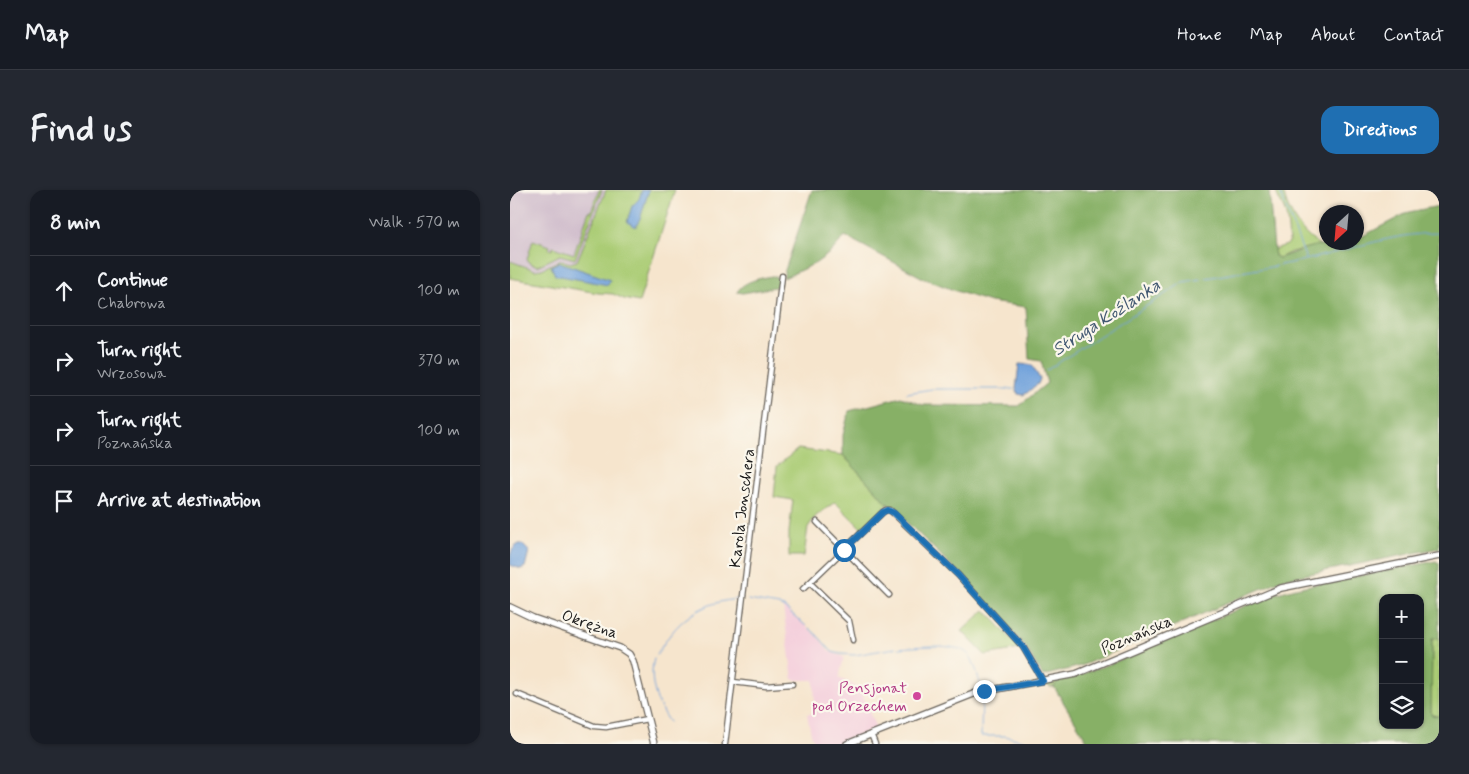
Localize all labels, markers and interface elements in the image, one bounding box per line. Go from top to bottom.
text: Map [25,19,69,50]
text: Home [1177,23,1222,47]
text: Map [1250,23,1283,47]
text: About [1311,23,1355,47]
text: Contact [1383,23,1444,47]
button: Directions [1321,106,1439,154]
text: Find us [30,107,132,153]
north arrow [1319,205,1364,250]
text: 8 min [50,209,101,237]
text: Walk · 570 m [369,212,460,233]
text: Continue [97,268,168,293]
water label: Struga Koźlanka [1048,274,1165,362]
icon: ahead [50,277,78,305]
text: 100 m [417,280,460,301]
text: Chabrowa [97,293,166,314]
text: Turn right [97,338,181,363]
icon: right [50,347,78,375]
text: 370 m [418,350,460,371]
text: Wrzosowa [97,363,166,384]
text: Turn right [97,408,181,433]
icon: right [50,417,78,445]
text: 100 m [417,420,460,441]
text: Poznańska [97,433,172,454]
street label: Karola Jonschera [725,447,760,569]
icon: arrive [50,487,78,515]
text: Arrive at destination [97,488,261,513]
route start [833,539,856,562]
map controls [1379,594,1424,729]
button: + [1379,594,1424,639]
street label: Okrężna [559,605,620,644]
street label: Poznańska [1098,611,1175,660]
button: − [1379,639,1424,684]
place label: Pensjonat pod Orzechem [812,678,907,717]
route end [973,680,996,703]
button: layers [1379,684,1424,729]
marker: Pensjonat pod Orzechem [911,690,923,702]

